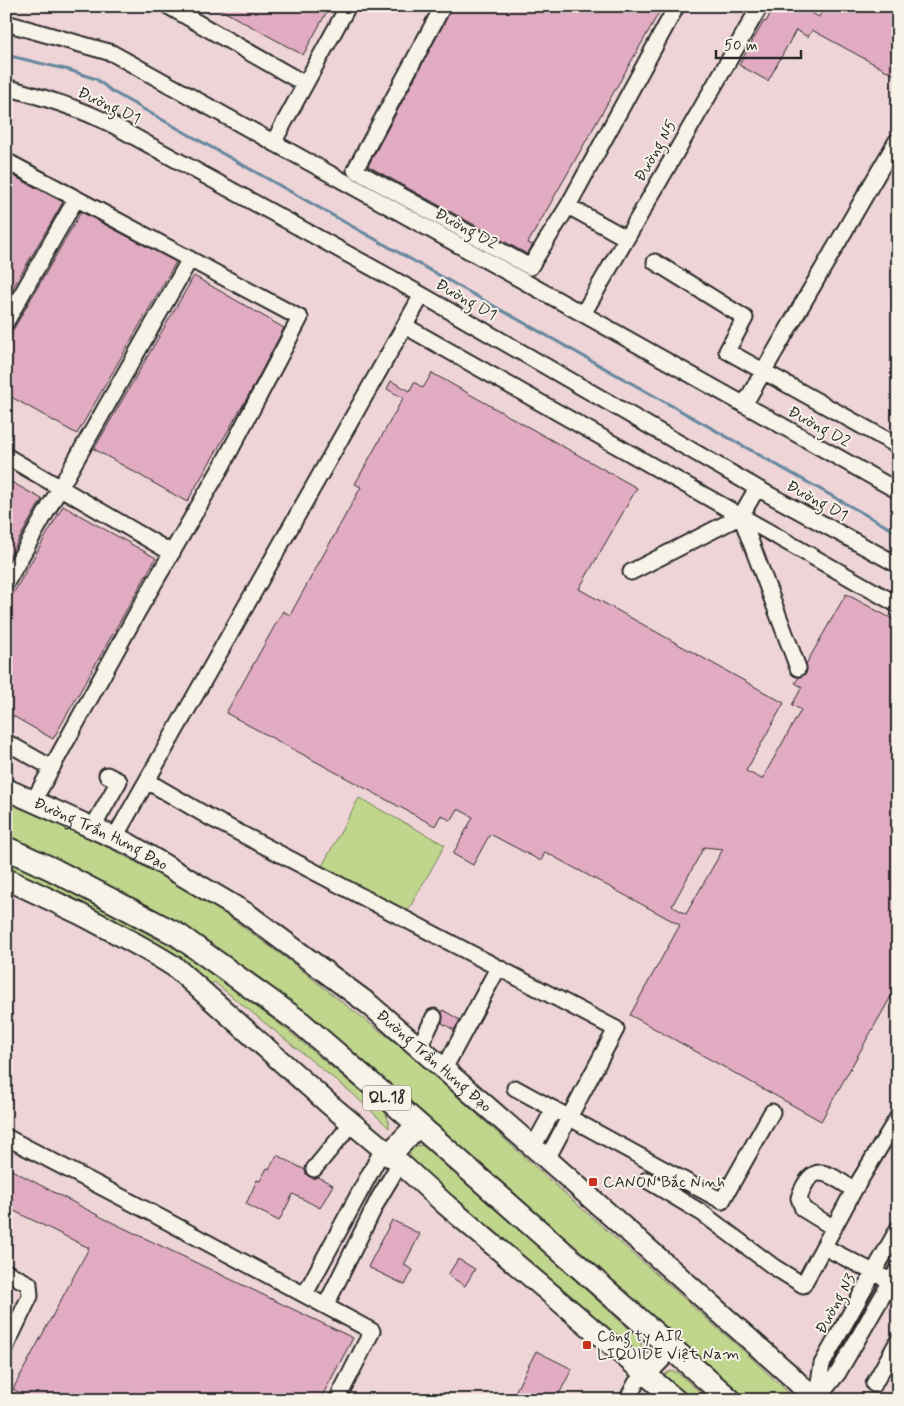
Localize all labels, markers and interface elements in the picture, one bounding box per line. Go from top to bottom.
scale bar [716,28,802,60]
text: 50 m [724,36,758,56]
street label: Đường D1 [74,82,144,131]
street label: Đường N5 [630,116,683,186]
street label: Đường D2 [431,203,501,256]
street label: Đường D1 [431,274,500,327]
street label: Đường D2 [784,401,854,454]
street label: Đường D1 [782,476,851,527]
street label: Đường Trần Hưng Đạo [31,792,172,875]
street label: Đường Trần Hưng Đạo [372,1005,497,1117]
road number: QL.18 [363,1086,411,1110]
place label: CANON Bắc Ninh [603,1172,725,1193]
marker: CANON Bắc Ninh [587,1176,599,1188]
street label: Đường N3 [811,1270,862,1338]
place label: Công ty AIR LIQUIDE Việt Nam [597,1326,739,1365]
marker: Công ty AIR LIQUIDE Việt Nam [581,1339,593,1351]

